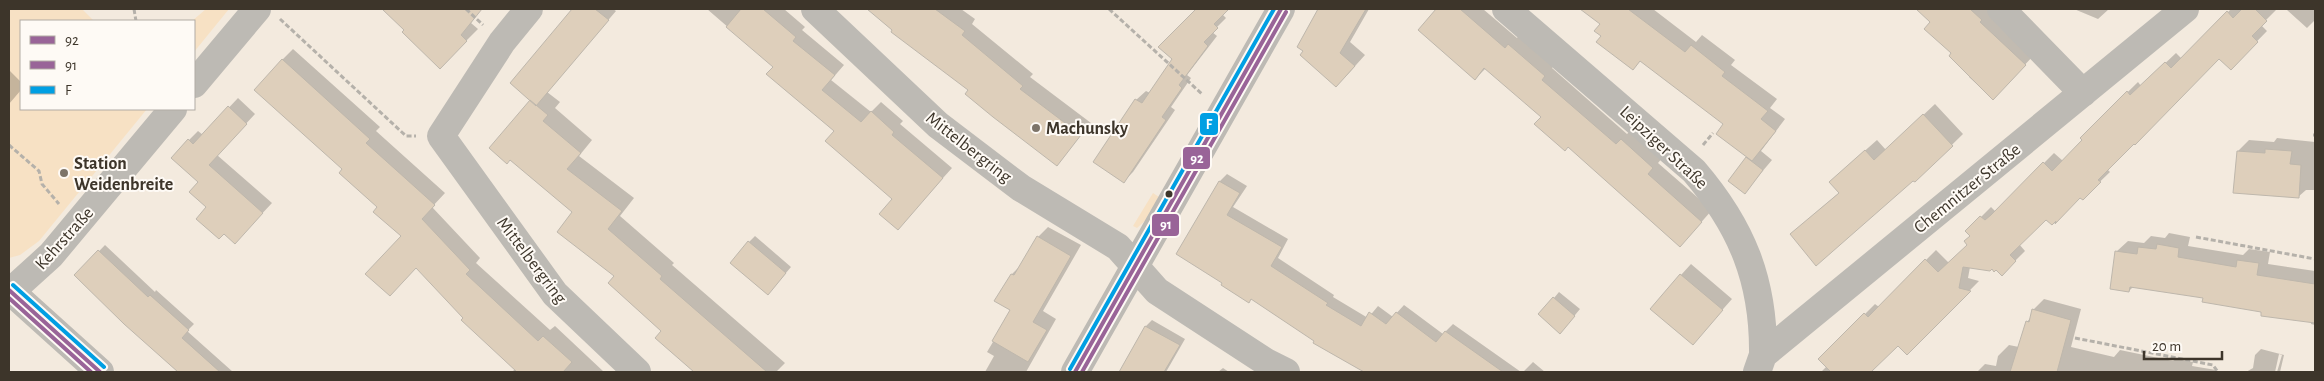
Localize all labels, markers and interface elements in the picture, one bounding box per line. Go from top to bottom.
legend [20,20,195,110]
text: 92 [65,33,79,48]
text: 91 [65,58,77,73]
text: F [65,83,72,98]
street label: Leipziger Straße [1616,103,1711,193]
street label: Mittelbergring [922,109,1015,187]
line badge: F [1199,112,1219,136]
text: F [1206,118,1213,132]
place label: Machunsky [1046,120,1129,138]
marker: Machunsky [1030,122,1042,134]
street label: Chemnitzer Straße [1911,140,2024,237]
line badge: 92 [1182,146,1211,170]
text: 92 [1190,152,1204,166]
place label: Station Weidenbreite [74,155,173,194]
marker: Station Weidenbreite [58,167,70,179]
unlabelled marker [1164,189,1174,199]
street label: Kehrstraße [32,204,97,273]
line badge: 91 [1151,213,1180,237]
street label: Mittelbergring [493,214,569,307]
text: 91 [1160,218,1172,232]
scale bar [2144,328,2222,360]
text: 20 m [2152,339,2181,354]

